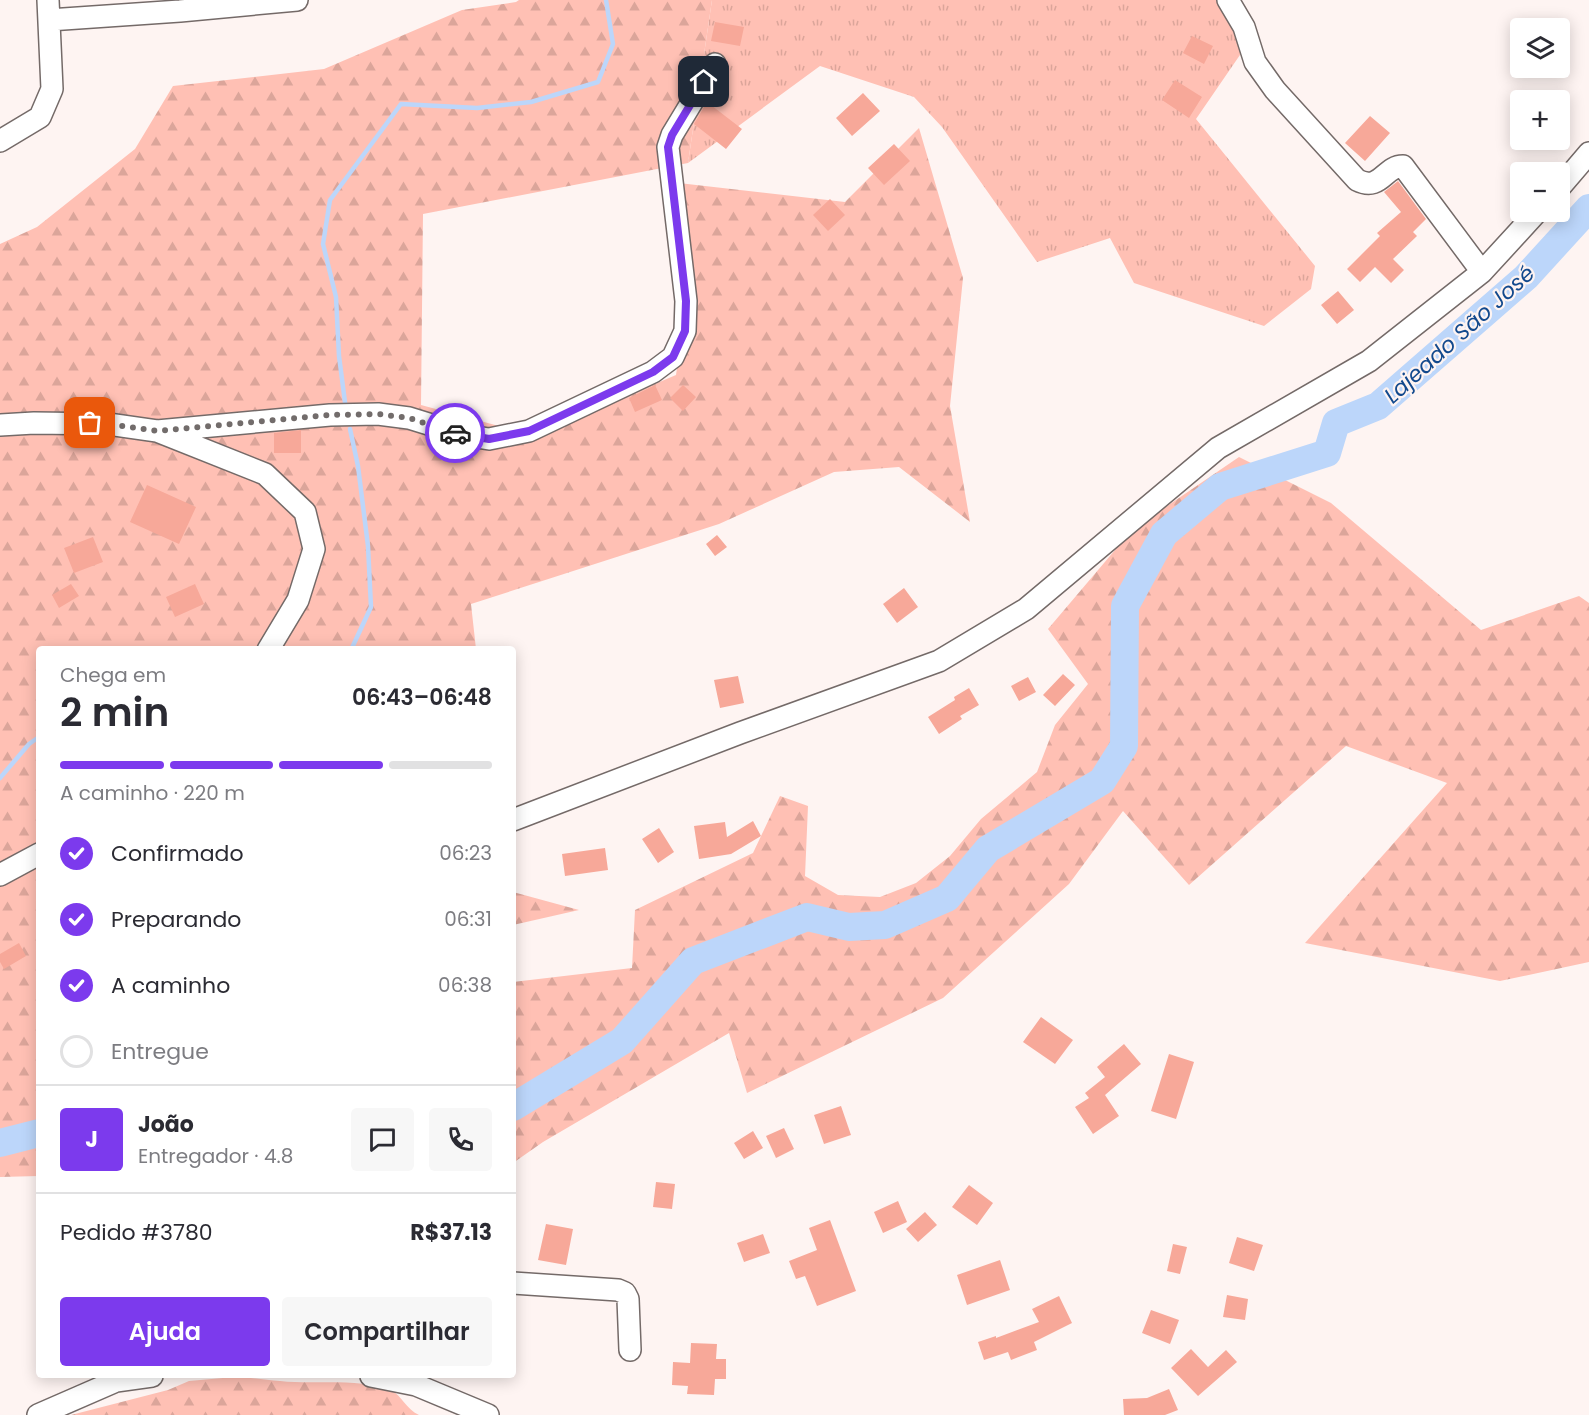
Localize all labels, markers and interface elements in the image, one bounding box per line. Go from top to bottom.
map controls [1510,18,1570,222]
button: layers [1510,18,1570,78]
pin [678,56,729,107]
icon: home [687,65,720,98]
button: + [1510,90,1570,150]
button: − [1510,162,1570,222]
water label: Lajeado São José [1377,258,1541,410]
pin [64,397,115,448]
courier [425,403,485,463]
icon: bag [73,406,106,439]
icon: car [439,417,472,450]
text: Chega em [60,661,166,689]
text: 06:43–06:48 [352,682,492,713]
text: 2 min [60,685,169,740]
text: A caminho · 220 m [60,779,245,807]
icon: check [60,837,93,870]
text: Confirmado [111,838,244,869]
text: 06:23 [439,839,492,867]
icon: check [60,903,93,936]
text: Preparando [111,904,241,935]
text: 06:31 [444,905,492,933]
icon: check [60,969,93,1002]
text: A caminho [111,970,230,1001]
text: 06:38 [438,971,492,999]
text: Entregue [111,1036,209,1067]
button: chat [351,1108,414,1171]
button: phone [429,1108,492,1171]
text: João [138,1109,194,1140]
text: J [85,1124,98,1155]
text: Entregador · 4.8 [138,1142,293,1170]
text: Pedido #3780 [60,1217,213,1248]
text: R$37.13 [410,1217,492,1248]
button: Ajuda [60,1297,270,1366]
button: Compartilhar [282,1297,492,1366]

